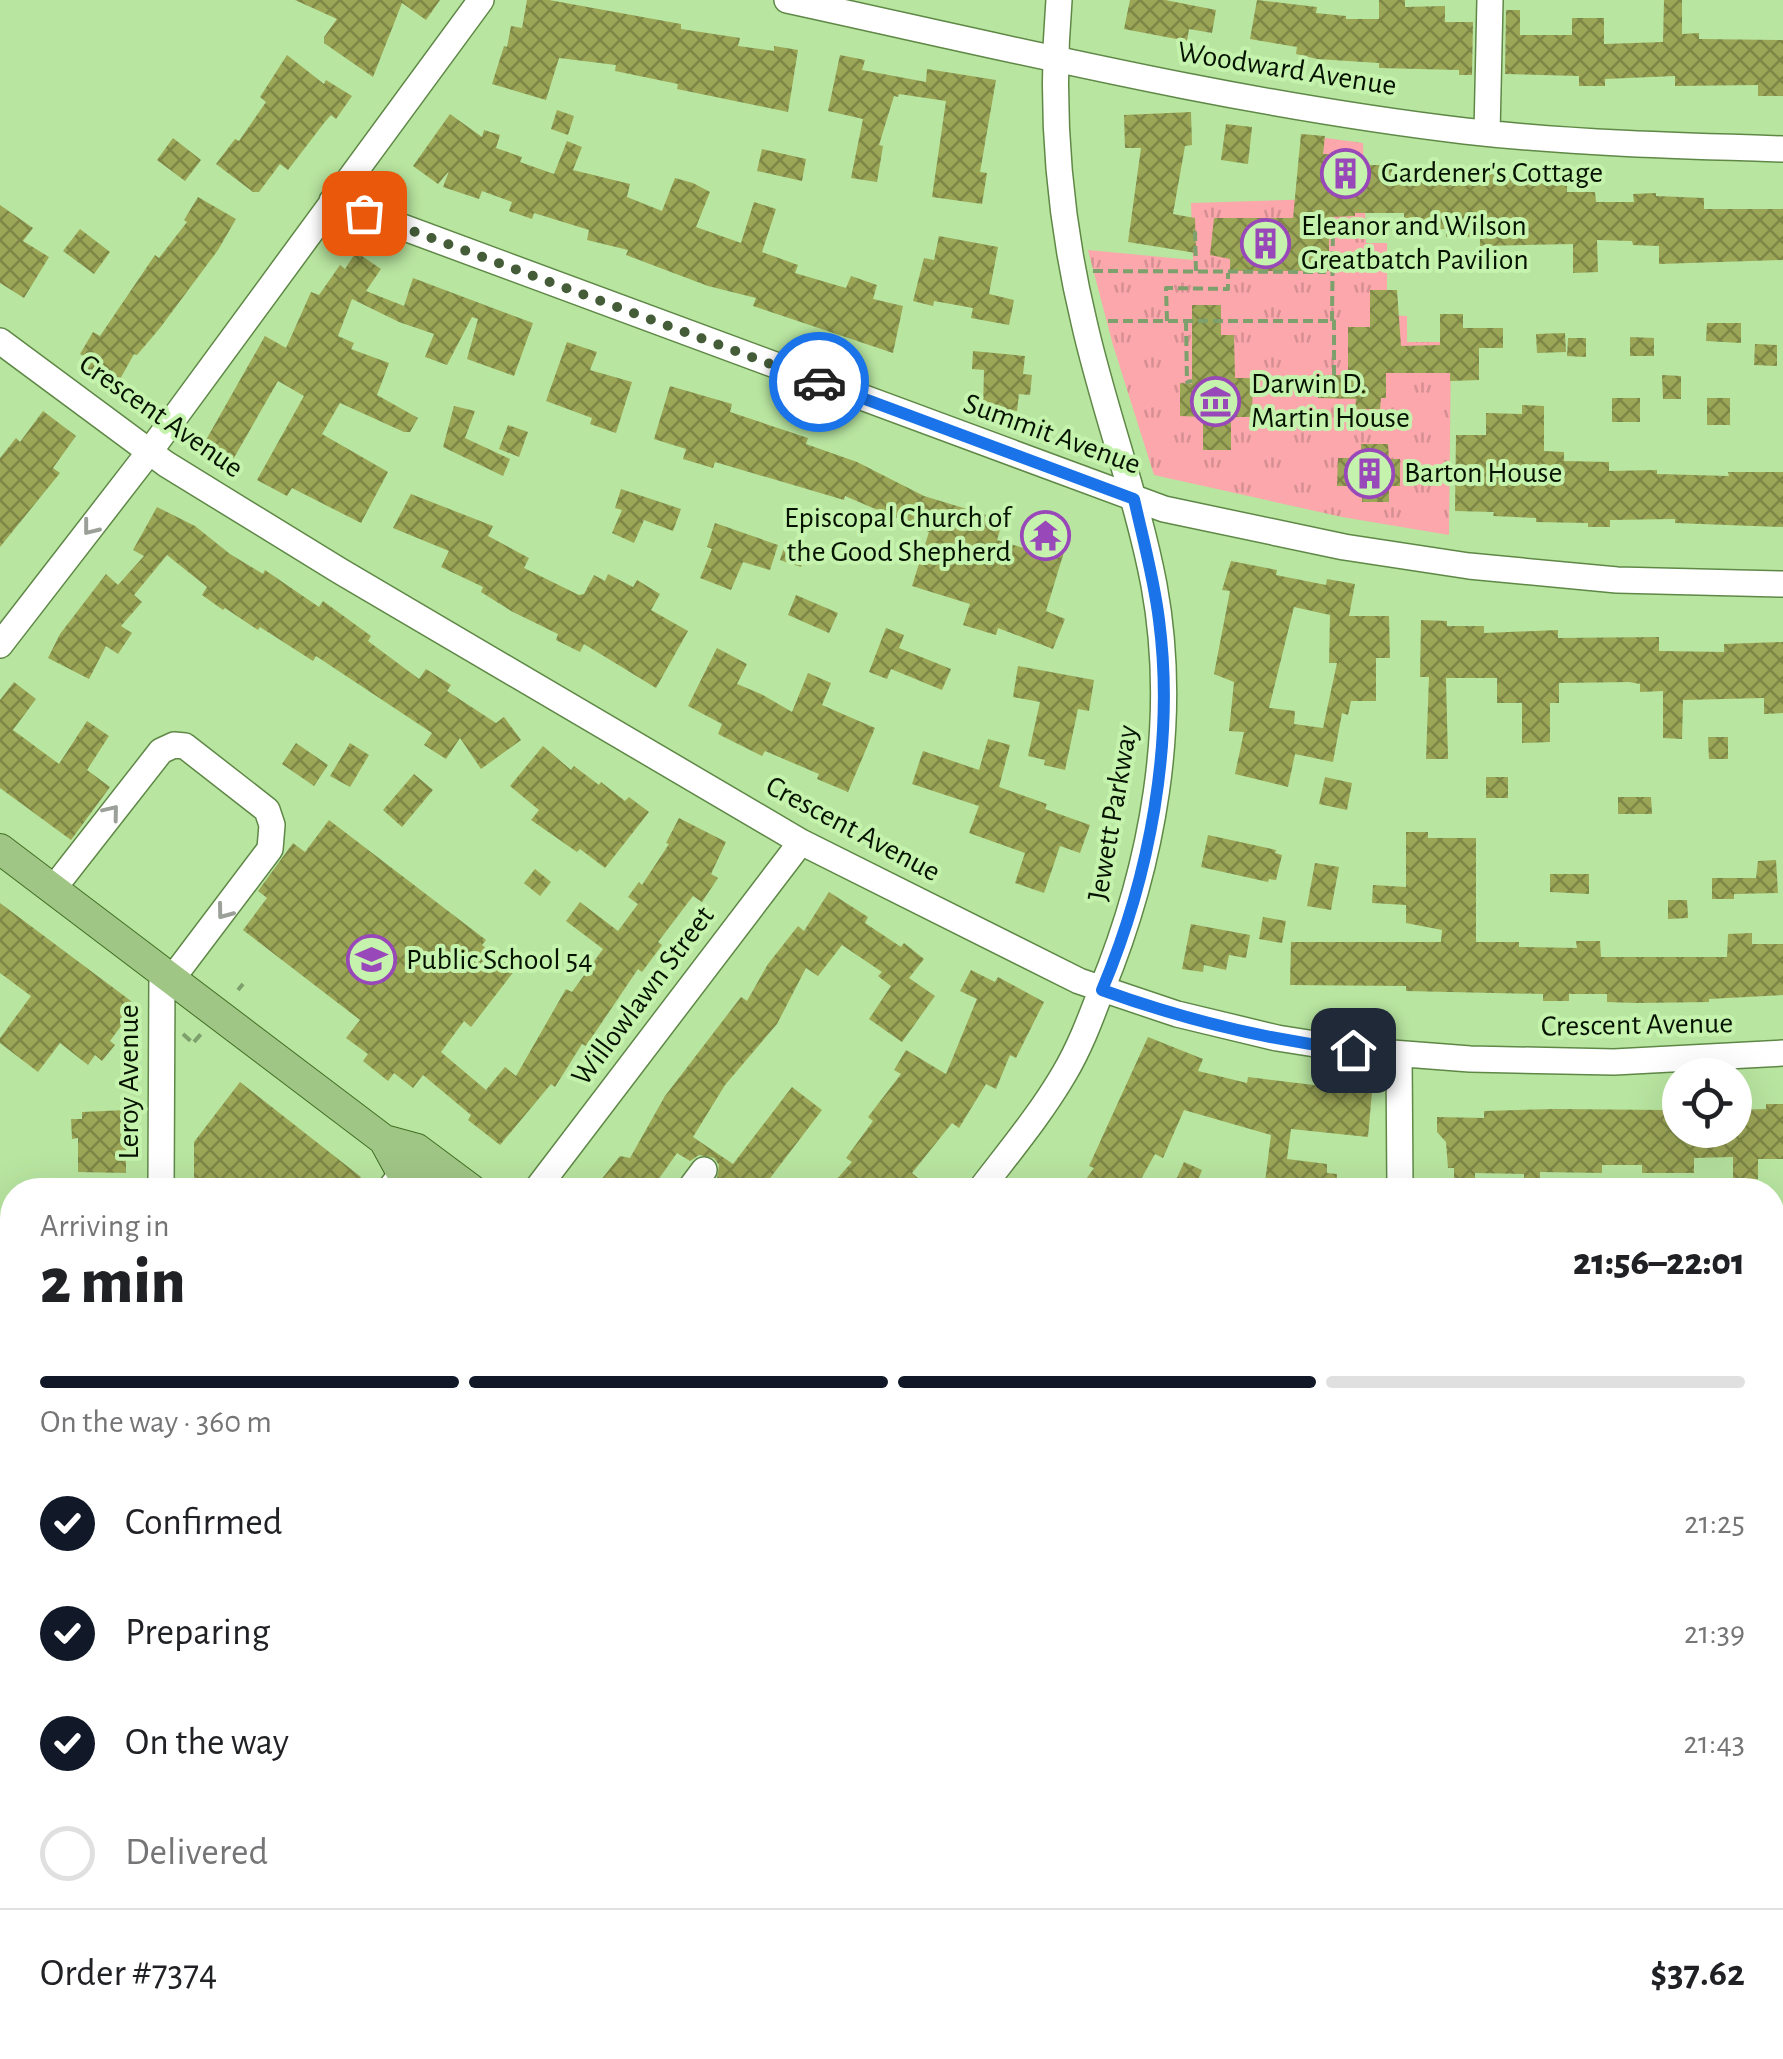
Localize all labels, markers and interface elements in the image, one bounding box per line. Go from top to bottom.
street label: Woodward Avenue [1175,37,1399,101]
building icon: Gardener's Cottage [1320,147,1372,199]
place label: Gardener's Cottage [1381,158,1603,188]
pin [322,171,407,256]
icon: bag [337,186,392,241]
place label: Eleanor and Wilson Greatbatch Pavilion [1301,211,1529,275]
building icon: Eleanor and Wilson Greatbatch Pavilion [1240,217,1292,269]
courier [769,332,869,432]
street label: Crescent Avenue [74,349,248,483]
icon: car [792,355,847,410]
place label: Darwin D. Martin House [1251,369,1410,433]
museum icon: Darwin D. Martin House [1190,375,1242,427]
street label: Summit Avenue [959,388,1145,480]
building icon: Barton House [1343,447,1395,499]
place label: Barton House [1404,458,1562,488]
place label: Episcopal Church of the Good Shepherd [784,503,1013,567]
temple icon: Episcopal Church of the Good Shepherd [1020,509,1072,561]
one-way arrow [84,517,102,535]
street label: Jewett Parkway [1083,723,1143,903]
street label: Crescent Avenue [761,771,945,887]
one-way arrow [100,805,118,823]
one-way arrow [219,901,236,919]
street label: Willowlawn Street [566,901,720,1091]
school or university icon: Public School 54 [345,934,397,986]
place label: Public School 54 [406,945,593,975]
street label: Leroy Avenue [114,1004,144,1160]
pin [1311,1008,1396,1093]
street label: Crescent Avenue [1541,1008,1733,1042]
icon: home [1326,1023,1381,1078]
map controls [1662,1058,1752,1148]
button: locate [1662,1058,1752,1148]
text: Arriving in [40,1210,169,1242]
text: 21:56–22:01 [1573,1244,1745,1282]
text: 2 min [40,1250,186,1315]
text: On the way · 360 m [40,1406,272,1438]
icon: check [40,1496,95,1551]
text: Confirmed [125,1504,282,1542]
text: 21:25 [1684,1507,1745,1539]
icon: check [40,1606,95,1661]
text: Preparing [125,1614,270,1652]
text: 21:39 [1684,1617,1745,1649]
icon: check [40,1716,95,1771]
text: On the way [125,1724,289,1762]
text: 21:43 [1684,1727,1745,1759]
text: Delivered [125,1834,268,1872]
text: Order #7374 [40,1955,217,1993]
text: $37.62 [1650,1955,1745,1993]

